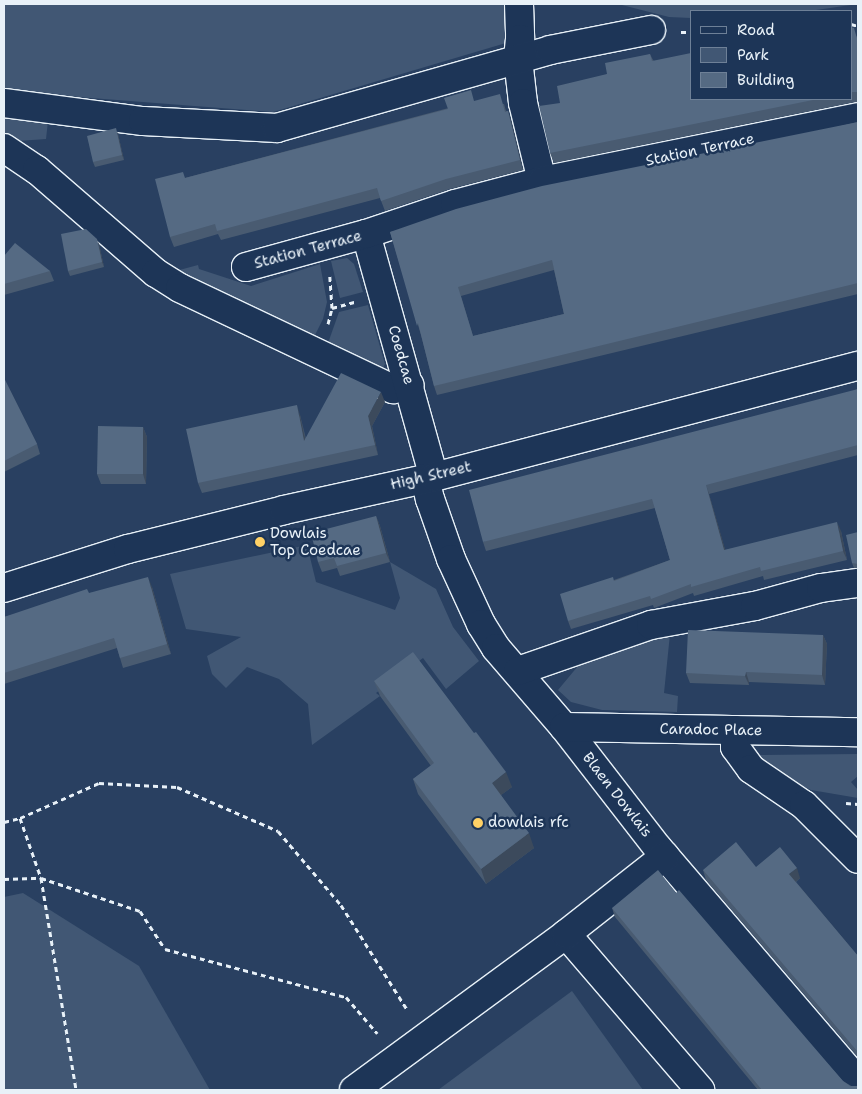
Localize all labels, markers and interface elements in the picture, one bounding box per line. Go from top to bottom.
legend [690,10,852,100]
text: Road [737,20,775,40]
text: Park [737,45,769,65]
text: Building [737,70,794,90]
street label: Station Terrace [644,130,756,170]
street label: Station Terrace [252,227,364,273]
street label: Coedcae [384,323,418,387]
street label: High Street [389,458,473,494]
place label: Dowlais Top Coedcae [270,524,361,559]
marker: Dowlais Top Coedcae [254,536,266,548]
street label: Caradoc Place [659,720,763,740]
street label: Blaen Dowlais [578,749,656,841]
place label: dowlais rfc [488,814,569,832]
marker: dowlais rfc [472,817,484,829]

